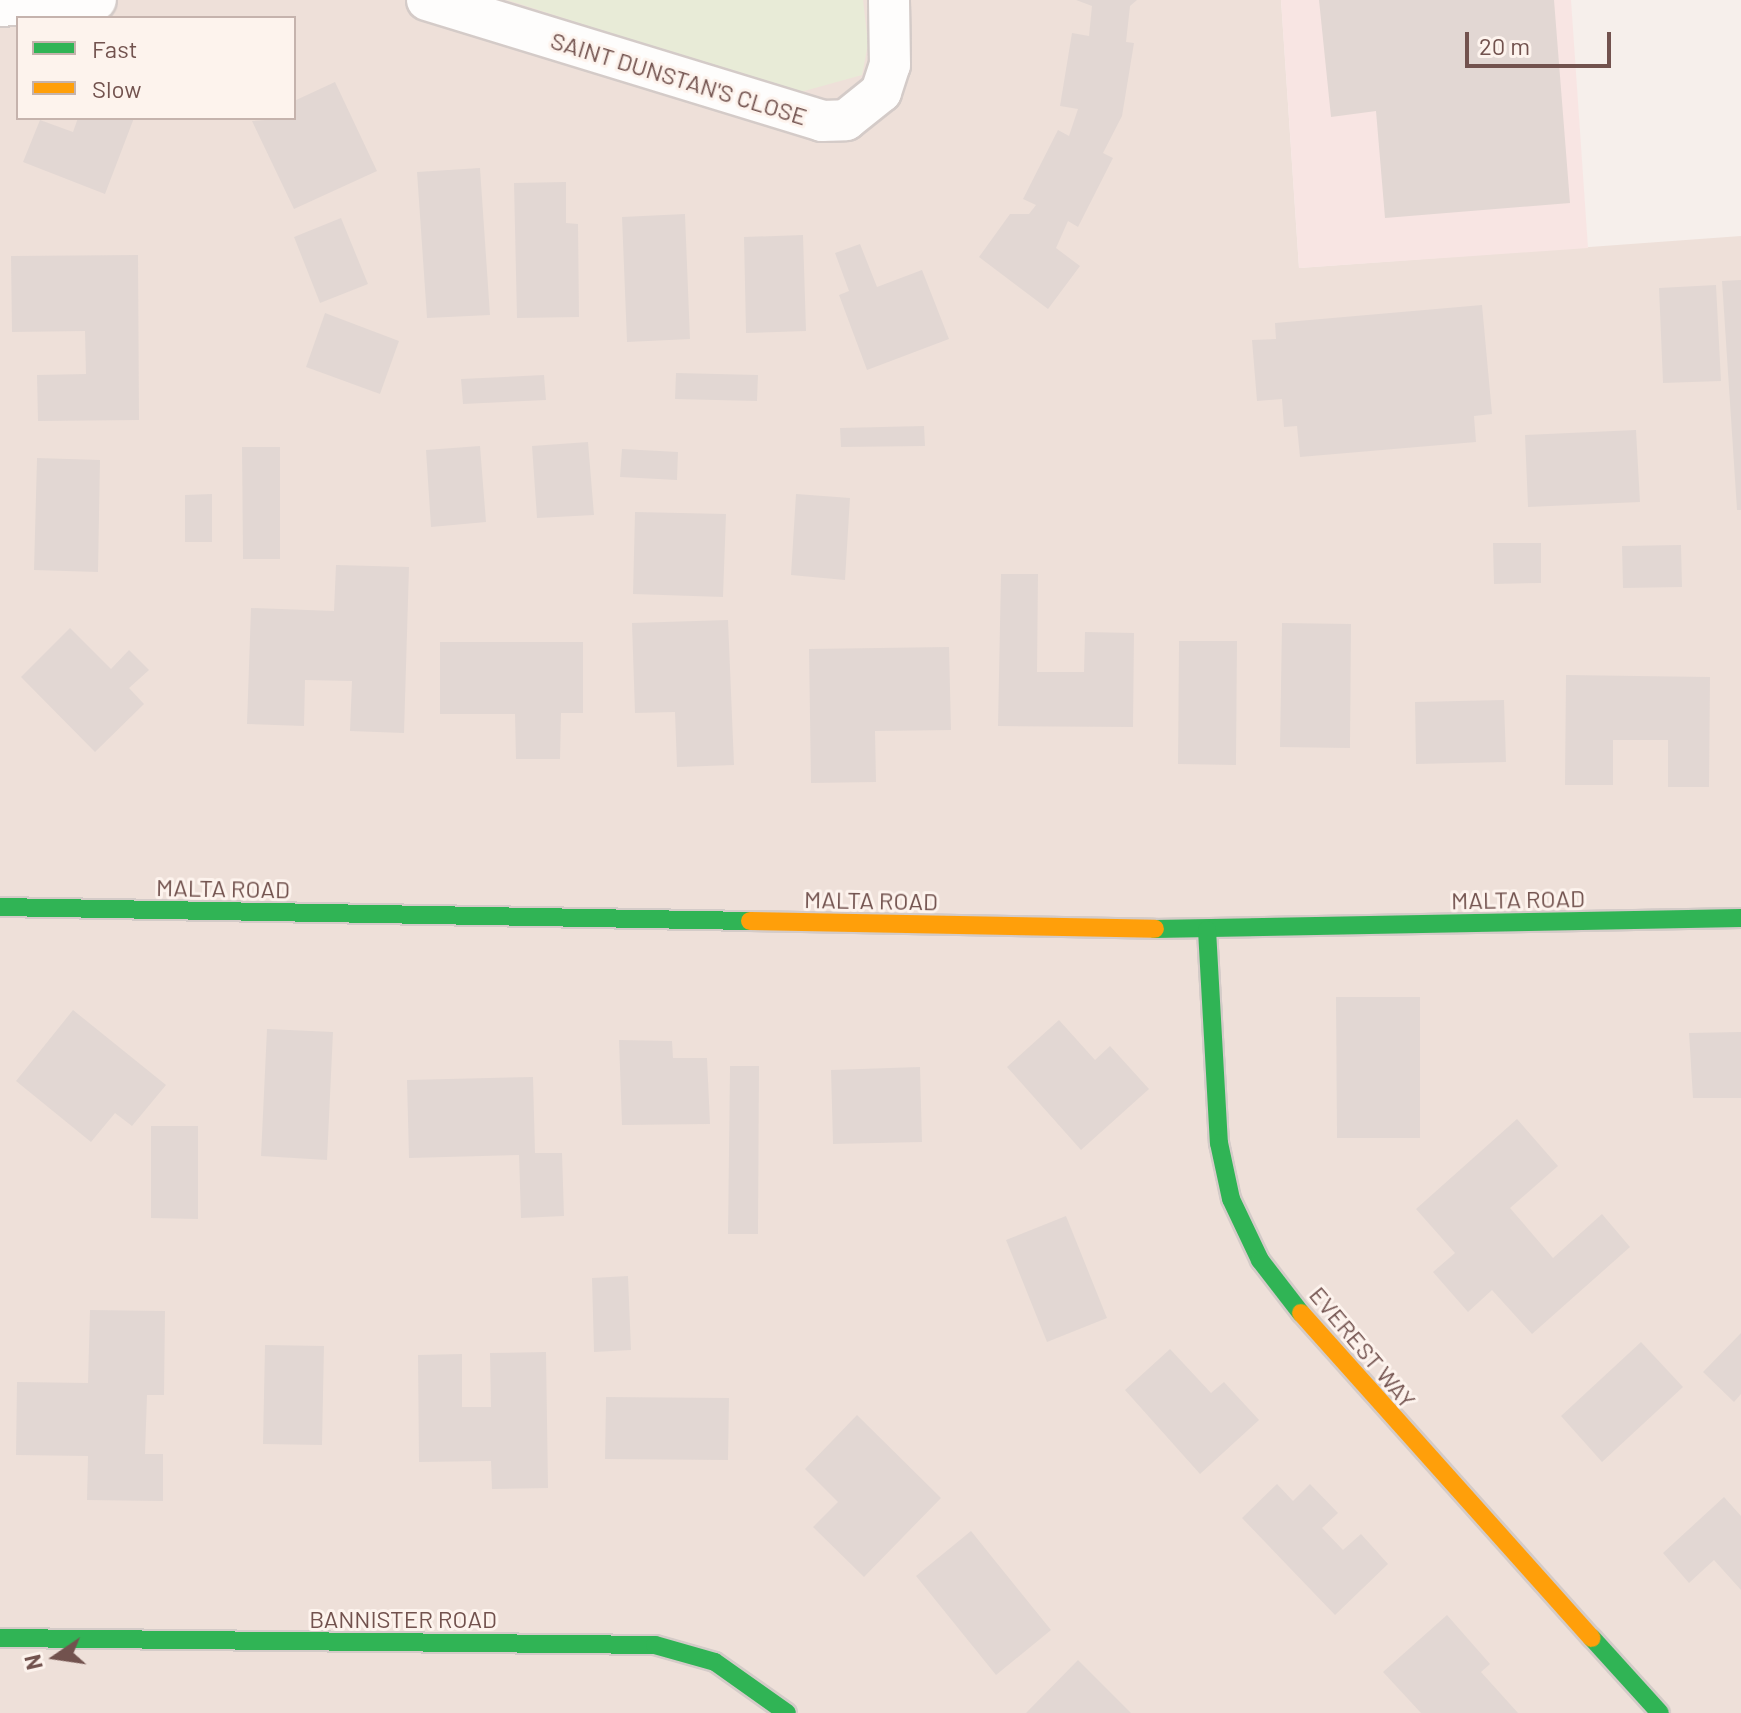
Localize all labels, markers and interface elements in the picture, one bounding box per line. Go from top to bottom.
legend [16,16,296,120]
scale bar [1469,16,1615,66]
street label: SAINT DUNSTAN'S CLOSE [547,25,811,131]
text: 20 m [1479,31,1530,60]
text: Fast [92,34,137,63]
text: Slow [92,74,141,103]
street label: MALTA ROAD [156,872,290,904]
street label: MALTA ROAD [1451,883,1585,915]
street label: MALTA ROAD [804,884,938,916]
street label: EVEREST WAY [1304,1280,1422,1414]
street label: BANNISTER ROAD [309,1605,497,1633]
north arrow [16,1617,96,1697]
text: N [18,1652,47,1672]

